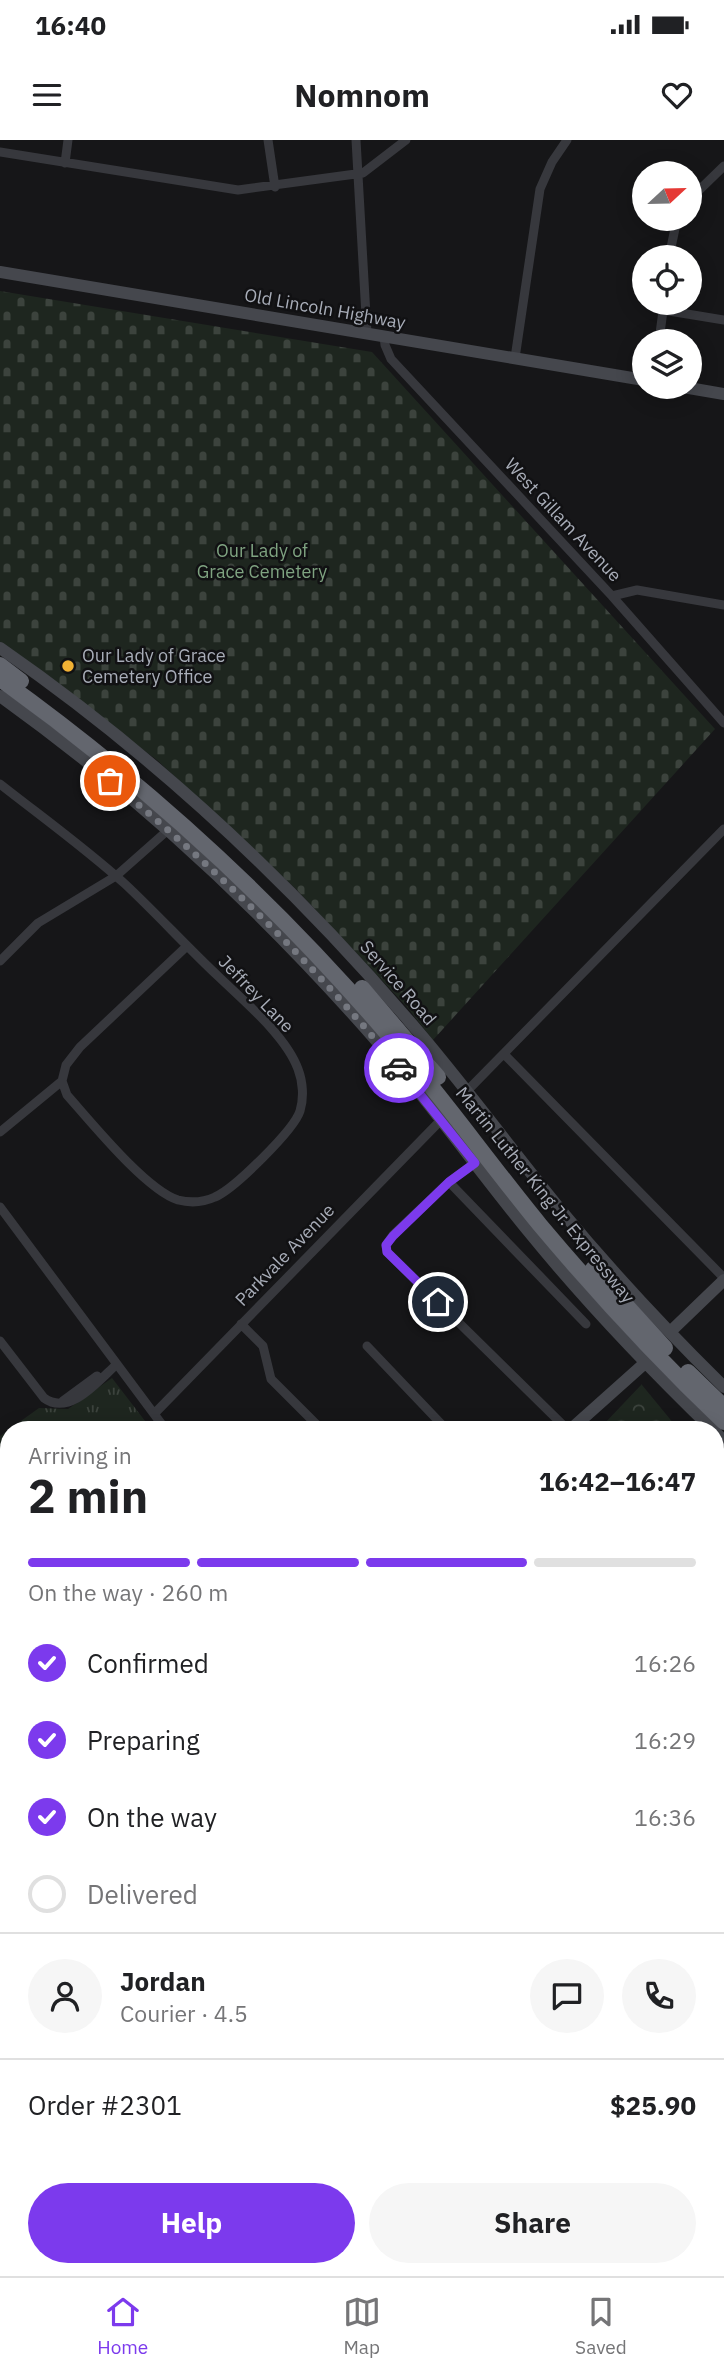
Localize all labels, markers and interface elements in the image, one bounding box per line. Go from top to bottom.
text: 16:40 [35,8,106,42]
text: Nomnom [294,74,430,116]
icon: menu [28,76,66,114]
icon: heart [658,76,696,114]
north arrow [632,161,702,231]
map controls [632,161,702,399]
button: locate [632,245,702,315]
street label: Old Lincoln Highway [243,283,408,334]
button: layers [632,329,702,399]
street label: West Gillam Avenue [500,453,627,587]
park label: Our Lady of Grace Cemetery [197,539,327,583]
place label: Our Lady of Grace Cemetery Office [82,644,226,688]
marker: Our Lady of Grace Cemetery Office [60,658,76,674]
pin [80,751,140,811]
icon: bag [91,762,129,800]
street label: Service Road [355,936,441,1030]
street label: Jeffrey Lane [214,950,299,1037]
courier [364,1033,434,1103]
icon: car [380,1049,418,1087]
street label: Martin Luther King Jr. Expressway [451,1082,640,1308]
street label: Parkvale Avenue [230,1199,339,1311]
pin [408,1272,468,1332]
icon: home [419,1283,457,1321]
text: Arriving in [28,1440,132,1470]
text: 16:42–16:47 [539,1464,696,1498]
text: 2 min [28,1466,148,1526]
text: On the way · 260 m [28,1577,228,1607]
icon: check [28,1644,66,1682]
text: Confirmed [87,1646,209,1680]
text: 16:26 [634,1648,696,1678]
icon: check [28,1721,66,1759]
text: Preparing [87,1723,200,1757]
text: 16:29 [634,1725,696,1755]
icon: check [28,1798,66,1836]
text: On the way [87,1800,217,1834]
text: 16:36 [634,1802,696,1832]
text: Delivered [87,1877,198,1911]
button: person [28,1959,102,2033]
button: chat [530,1959,604,2033]
button: phone [622,1959,696,2033]
text: Jordan [120,1964,206,1998]
text: Courier · 4.5 [120,1998,248,2028]
text: Order #2301 [28,2088,182,2122]
text: $25.90 [610,2088,696,2122]
button: Help [28,2183,355,2263]
button: Share [369,2183,696,2263]
tab: Home [97,2293,148,2359]
tab: Map [343,2293,381,2359]
tab: Saved [575,2293,627,2359]

